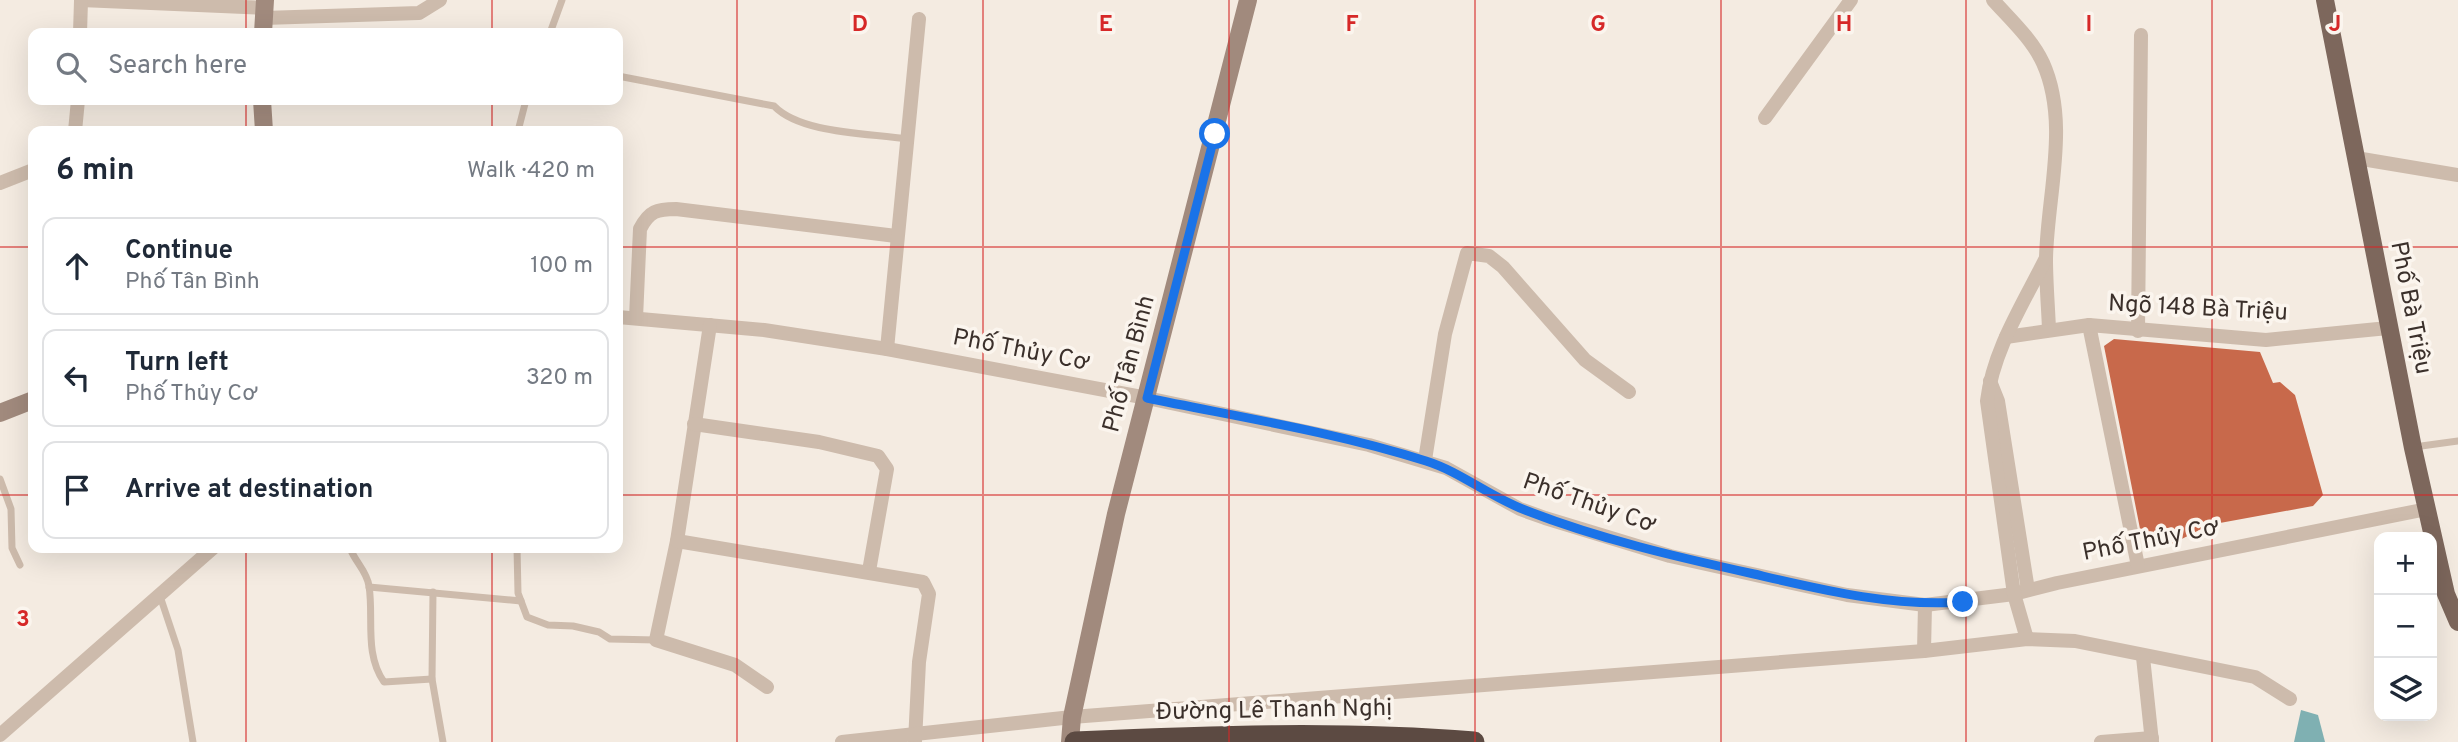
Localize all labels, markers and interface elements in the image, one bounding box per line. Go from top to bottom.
text: D [852,11,868,40]
text: E [1099,11,1113,40]
text: F [1345,11,1359,40]
text: G [1590,11,1606,40]
text: H [1836,11,1852,40]
text: I [2086,11,2092,40]
text: J [2329,11,2341,40]
search box [28,28,623,105]
icon: search [52,48,90,86]
text: Search here [108,50,247,83]
route start [1199,118,1230,149]
text: 6 min [56,153,134,190]
text: Walk · 420 m [467,157,595,186]
text: Continue [125,235,233,268]
street label: Phố Bà Triệu [2382,239,2439,377]
icon: ahead [58,247,96,285]
text: 100 m [530,252,593,281]
text: Phố Tân Bình [125,268,260,297]
street label: Ngõ 148 Bà Triệu [2107,289,2289,329]
street label: Phố Tân Bình [1096,292,1163,436]
street label: Phố Thủy Cơ [950,322,1092,379]
text: Turn left [125,347,229,380]
icon: left [58,359,96,397]
text: 320 m [526,364,593,393]
text: Phố Thủy Cơ [125,380,258,409]
street label: Phố Thủy Cơ [1519,466,1660,541]
icon: arrive [58,471,96,509]
text: Arrive at destination [125,474,373,507]
street label: Phố Thủy Cơ [2080,512,2222,569]
map controls [2374,532,2437,721]
button: + [2374,532,2437,595]
route end [1947,586,1978,617]
button: − [2374,595,2437,658]
text: 3 [16,606,30,635]
button: layers [2374,658,2437,721]
street label: Đường Lê Thanh Nghị [1156,694,1392,728]

